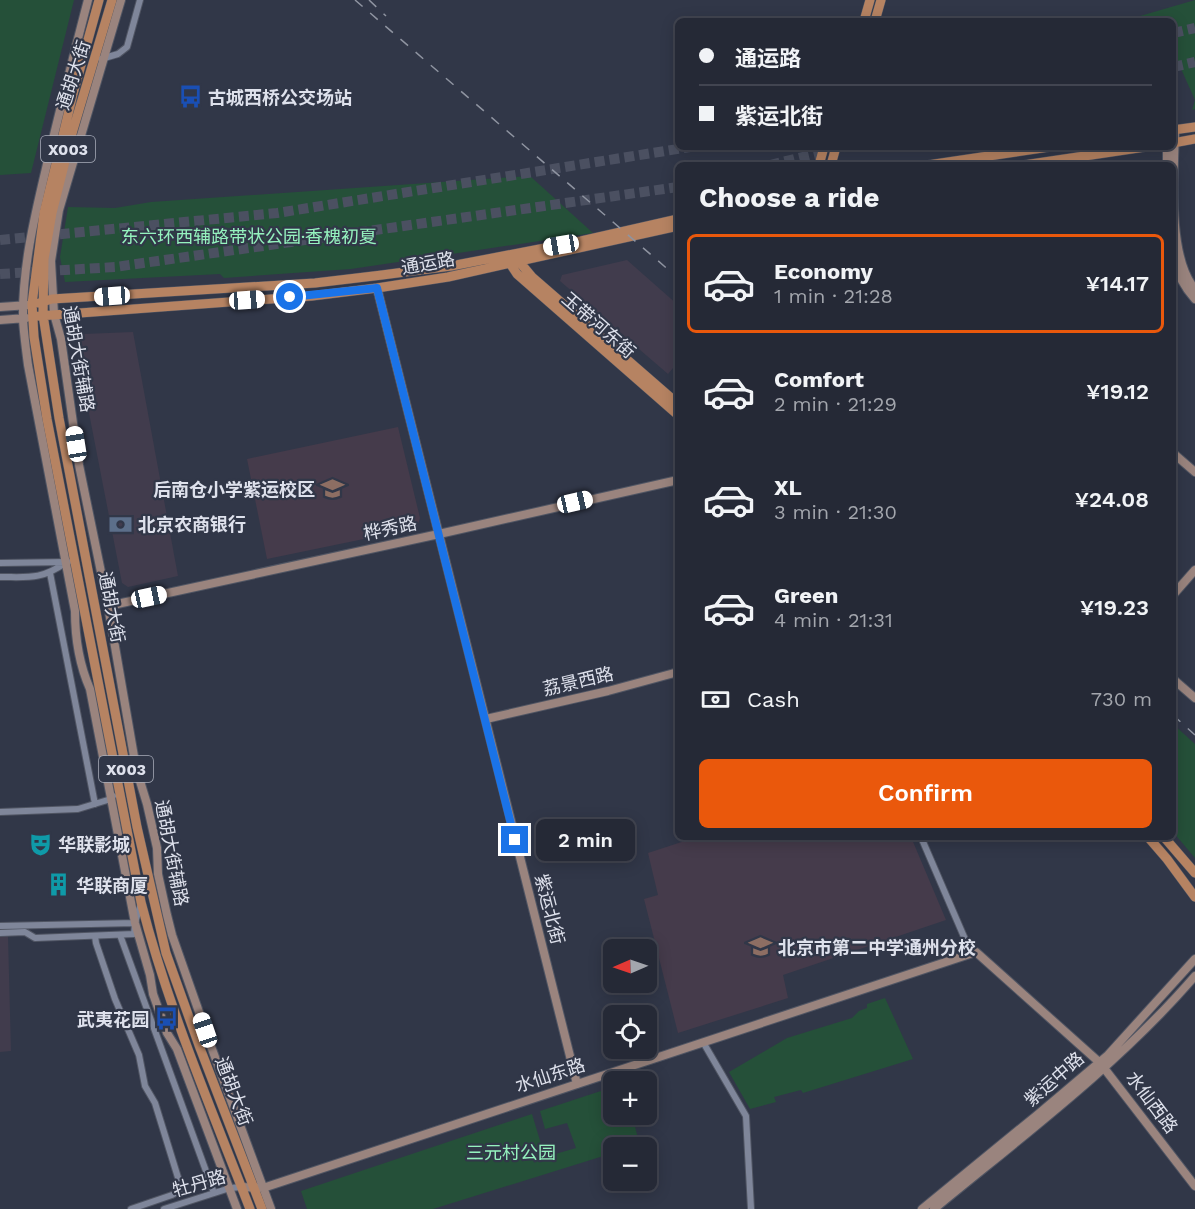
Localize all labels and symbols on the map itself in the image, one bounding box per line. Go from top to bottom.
street label: 通胡大街 [52,38,94,112]
bus stop icon: 古城西桥公交场站 [177,84,203,110]
place label: 古城西桥公交场站 [208,87,352,108]
road number: X003 [41,136,95,162]
park label: 东六环西辅路带状公园·香槐初夏 [121,226,377,247]
car [542,233,580,257]
street label: 通运路 [400,248,456,278]
route start [276,283,303,310]
car [93,286,131,306]
street label: 玉带河东街 [558,288,640,362]
car [228,290,266,310]
street label: 通胡大街辅路 [59,304,99,414]
car [64,425,88,463]
school or university icon: 后南仓小学紫运校区 [320,476,346,502]
place label: 后南仓小学紫运校区 [153,479,315,500]
car [555,489,595,515]
bank icon: 北京农商银行 [107,511,133,537]
street label: 桦秀路 [361,512,419,544]
place label: 北京农商银行 [138,514,246,535]
street label: 通胡大街 [95,570,129,644]
car [130,584,168,610]
street label: 荔景西路 [541,663,615,699]
road number: X003 [99,756,153,782]
street label: 通胡大街辅路 [151,798,193,908]
callout: 2 min [536,819,635,861]
route end [501,826,528,853]
theatre icon: 华联影城 [27,831,53,857]
place label: 华联影城 [58,834,130,855]
building icon: 华联商厦 [45,872,71,898]
street label: 紫运北街 [531,872,569,946]
place label: 华联商厦 [76,875,148,896]
school or university icon: 北京市第二中学通州分校 [747,934,773,960]
place label: 北京市第二中学通州分校 [778,937,976,958]
north arrow [603,939,657,993]
bus stop icon: 武夷花园 [154,1006,180,1032]
place label: 武夷花园 [77,1009,149,1030]
car [191,1010,219,1050]
street label: 紫运中路 [1020,1047,1088,1111]
street label: 通胡大街 [211,1054,257,1128]
street label: 水仙东路 [513,1054,587,1096]
street label: 水仙西路 [1122,1067,1182,1137]
park label: 三元村公园 [466,1142,556,1163]
street label: 牡丹路 [170,1165,228,1201]

